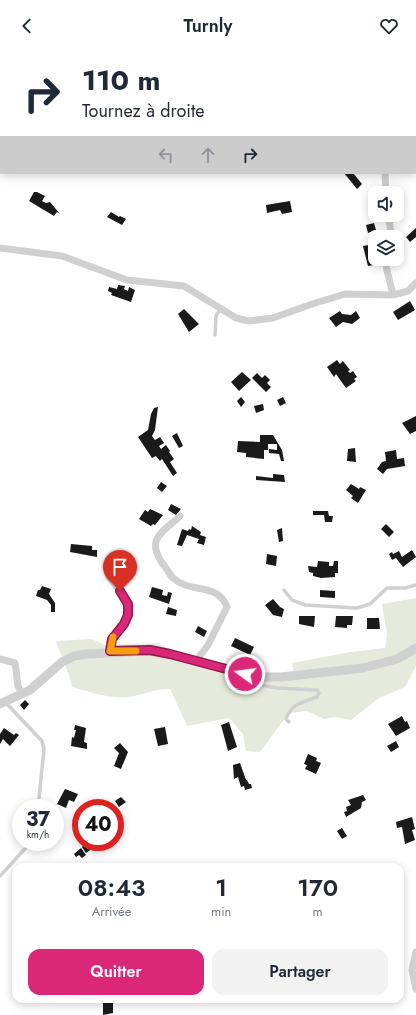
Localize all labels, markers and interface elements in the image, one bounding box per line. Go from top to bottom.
text: Turnly [184,13,232,39]
icon: back [16,15,38,37]
icon: heart [378,15,400,37]
text: 110 m [82,60,160,101]
icon: right [16,68,68,120]
text: Tournez à droite [82,98,205,124]
icon: left [155,144,177,166]
icon: ahead [197,144,219,166]
icon: right [239,144,261,166]
map controls [368,186,404,266]
button: sound [368,186,404,222]
button: layers [368,230,404,266]
pin [103,550,137,591]
icon: arrive [109,556,131,578]
position arrow [224,653,266,695]
speed limit sign: 40 [72,799,124,851]
text: 37 [26,805,50,834]
text: km/h [27,827,49,842]
text: 08:43 [78,870,145,905]
text: 1 [215,870,227,905]
text: 170 [297,870,338,905]
text: Arrivée [92,902,131,921]
text: min [211,902,231,921]
text: m [313,902,323,921]
button: Quitter [28,949,204,995]
button: Partager [212,949,388,995]

